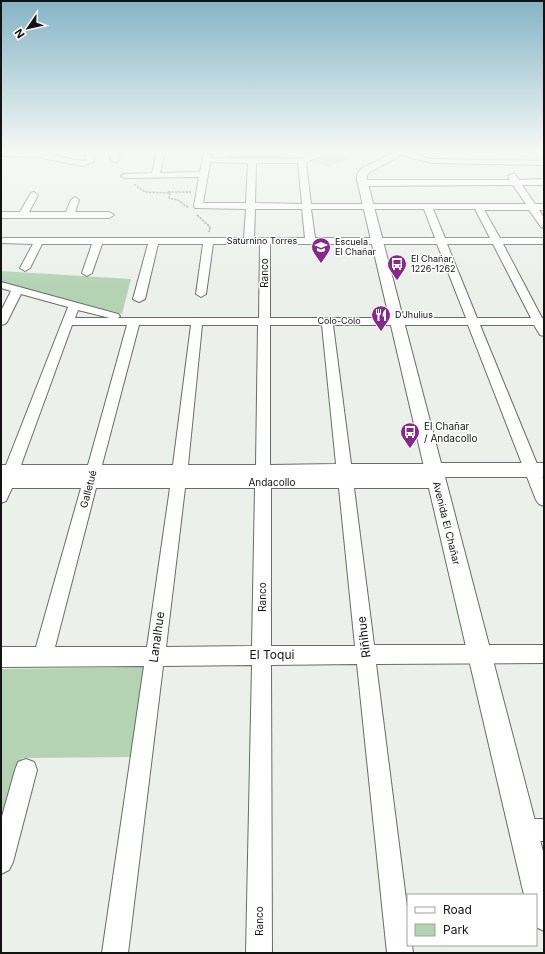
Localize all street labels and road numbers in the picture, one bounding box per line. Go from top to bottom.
street label: Saturnino Torres [227,235,298,246]
street label: Ranco [258,258,270,288]
street label: Colo-Colo [317,315,361,326]
street label: Galletué [77,469,99,509]
street label: Andacollo [248,476,296,488]
street label: Avenida El Chañar [431,480,463,566]
street label: Ranco [256,582,268,612]
street label: Lanalhue [145,610,168,663]
street label: Riñihue [354,615,373,659]
street label: El Toqui [250,647,295,662]
street label: Ranco [253,906,265,936]

